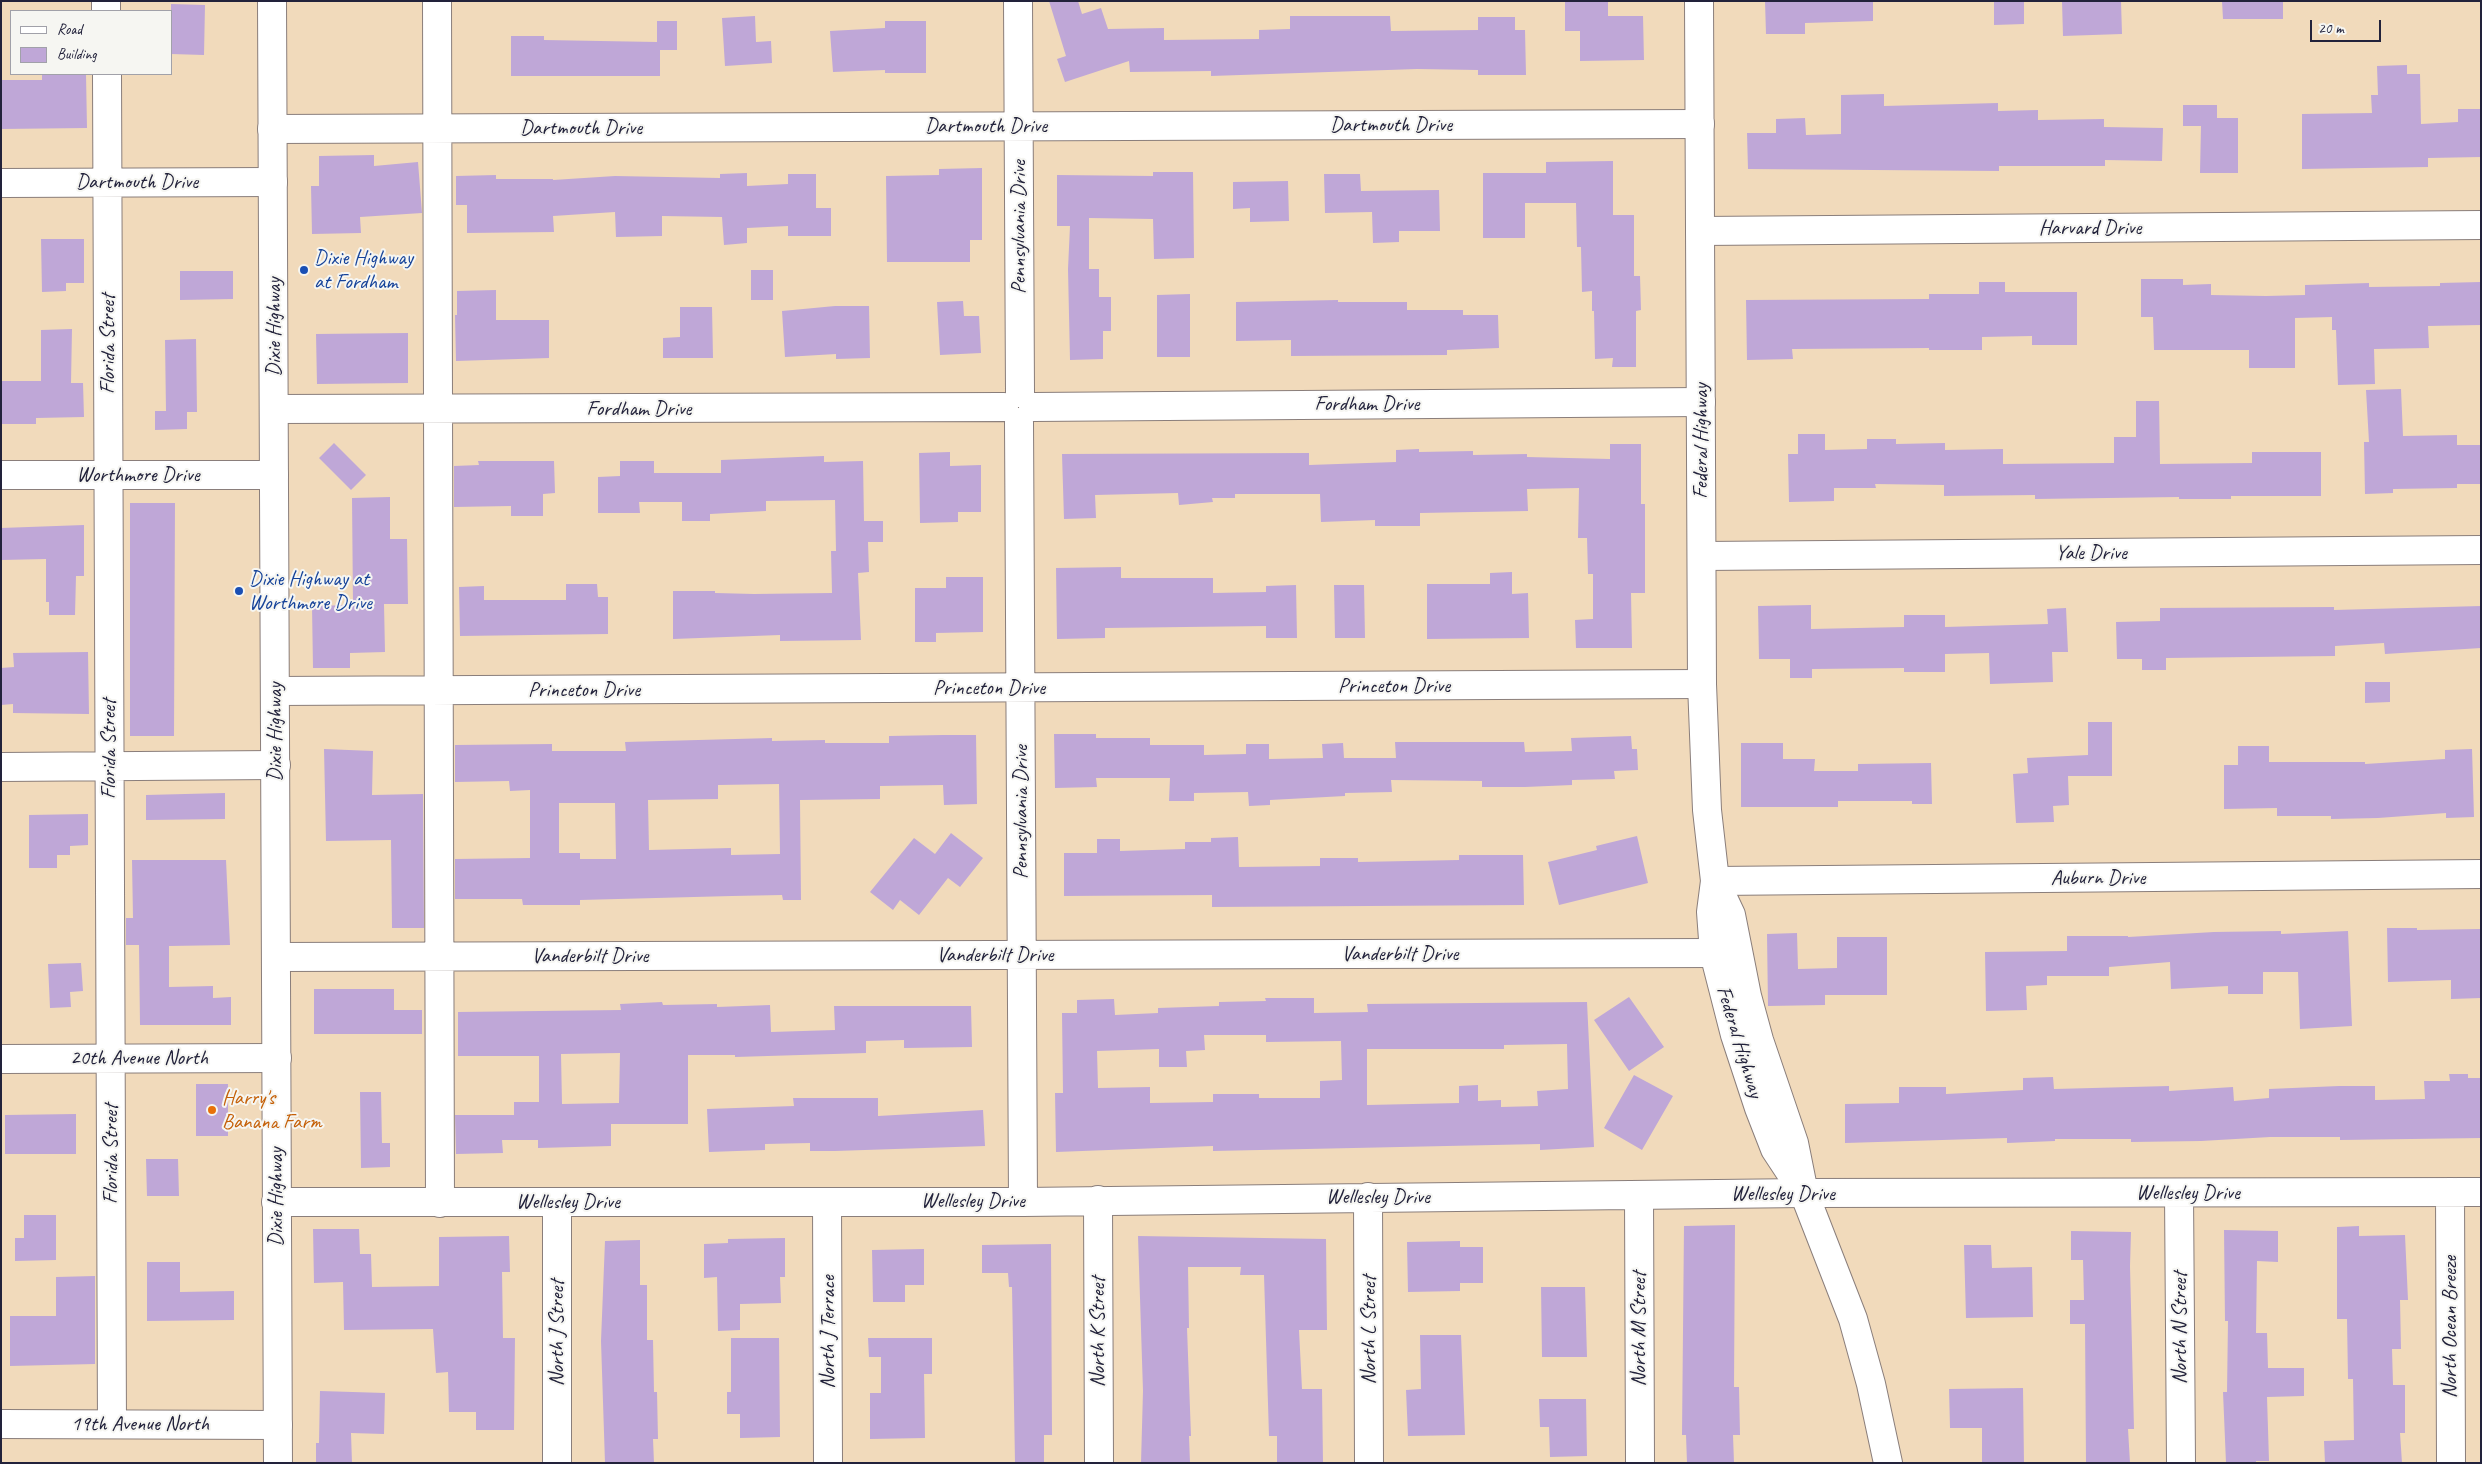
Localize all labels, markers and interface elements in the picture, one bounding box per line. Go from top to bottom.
legend [10,10,172,75]
scale bar [2312,10,2383,42]
text: 20 m [2318,19,2344,38]
text: Road [57,20,82,39]
text: Building [57,45,96,64]
street label: Dartmouth Drive [1330,112,1452,138]
street label: Dartmouth Drive [925,113,1047,139]
street label: Dartmouth Drive [520,115,642,141]
street label: Pennsylvania Drive [1006,160,1032,294]
street label: Dartmouth Drive [76,169,198,195]
street label: Harvard Drive [2039,215,2141,241]
place label: Dixie Highway at Fordham [314,245,413,295]
marker: Dixie Highway at Fordham [298,264,310,276]
street label: Dixie Highway [261,278,287,376]
street label: Florida Street [95,294,121,394]
street label: Federal Highway [1688,383,1714,499]
street label: Fordham Drive [1315,391,1419,417]
street label: Fordham Drive [587,396,691,422]
street label: Worthmore Drive [77,462,199,488]
street label: Yale Drive [2055,540,2127,566]
place label: Dixie Highway at Worthmore Drive [249,566,372,616]
marker: Dixie Highway at Worthmore Drive [233,585,245,597]
street label: Princeton Drive [1338,673,1450,699]
street label: Princeton Drive [933,675,1045,701]
street label: Princeton Drive [528,677,640,703]
street label: Dixie Highway [262,683,288,781]
street label: Florida Street [96,699,122,799]
street label: Pennsylvania Drive [1008,745,1034,879]
street label: Auburn Drive [2051,865,2145,891]
street label: Vanderbilt Drive [1342,941,1458,967]
street label: Vanderbilt Drive [937,942,1053,968]
street label: Vanderbilt Drive [532,943,648,969]
street label: Federal Highway [1710,983,1768,1101]
street label: 20th Avenue North [70,1045,208,1071]
place label: Harry's Banana Farm [222,1085,322,1135]
street label: Florida Street [98,1104,124,1204]
marker: Harry's Banana Farm [206,1104,218,1116]
street label: Dixie Highway [263,1148,289,1246]
street label: Wellesley Drive [2136,1180,2240,1206]
street label: Wellesley Drive [1731,1181,1835,1207]
street label: Wellesley Drive [1326,1184,1430,1210]
street label: Wellesley Drive [921,1188,1025,1214]
street label: Wellesley Drive [516,1189,620,1215]
street label: North Ocean Breeze [2437,1256,2463,1398]
street label: North M Street [1626,1271,1652,1387]
street label: North N Street [2167,1272,2193,1384]
street label: North J Terrace [815,1275,841,1389]
street label: North L Street [1356,1276,1382,1384]
street label: North K Street [1085,1277,1111,1387]
street label: North J Street [544,1280,570,1386]
street label: 19th Avenue North [71,1411,209,1437]

